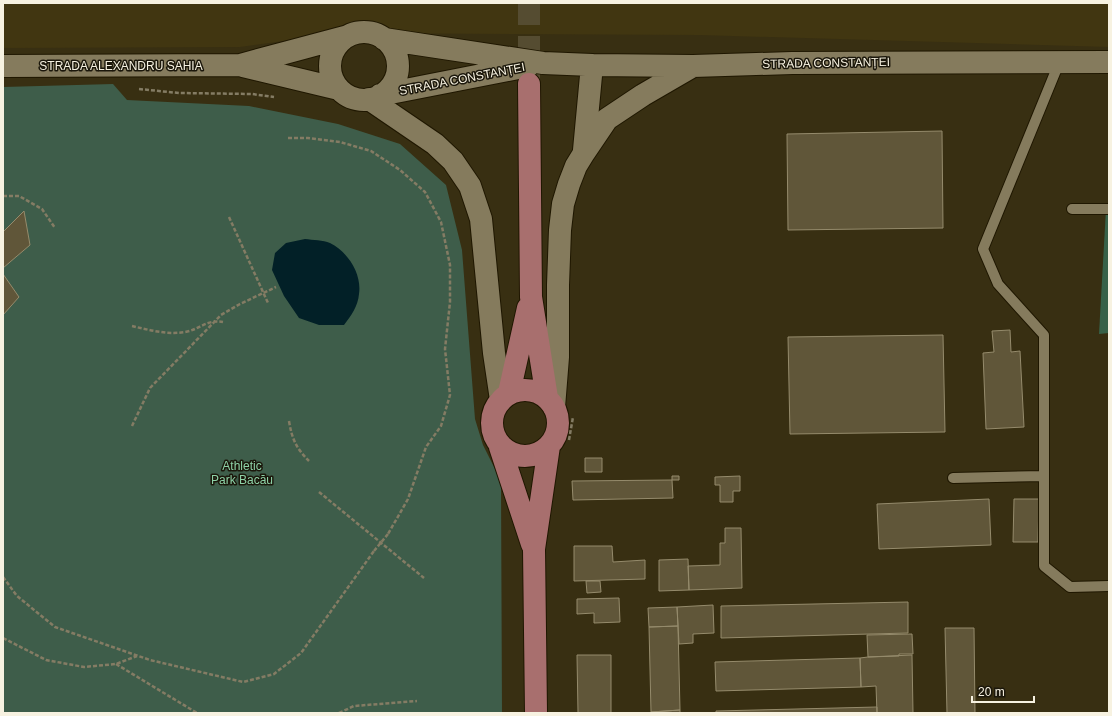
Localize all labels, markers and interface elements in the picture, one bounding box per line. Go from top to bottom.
street label: STRADA CONSTANȚEI [762,55,890,71]
street label: STRADA ALEXANDRU SAHIA [39,59,203,73]
street label: STRADA CONSTANȚEI [398,60,526,98]
park label: Athletic Park Bacău [211,459,273,487]
scale bar [972,678,1034,704]
text: 20 m [978,685,1005,699]

